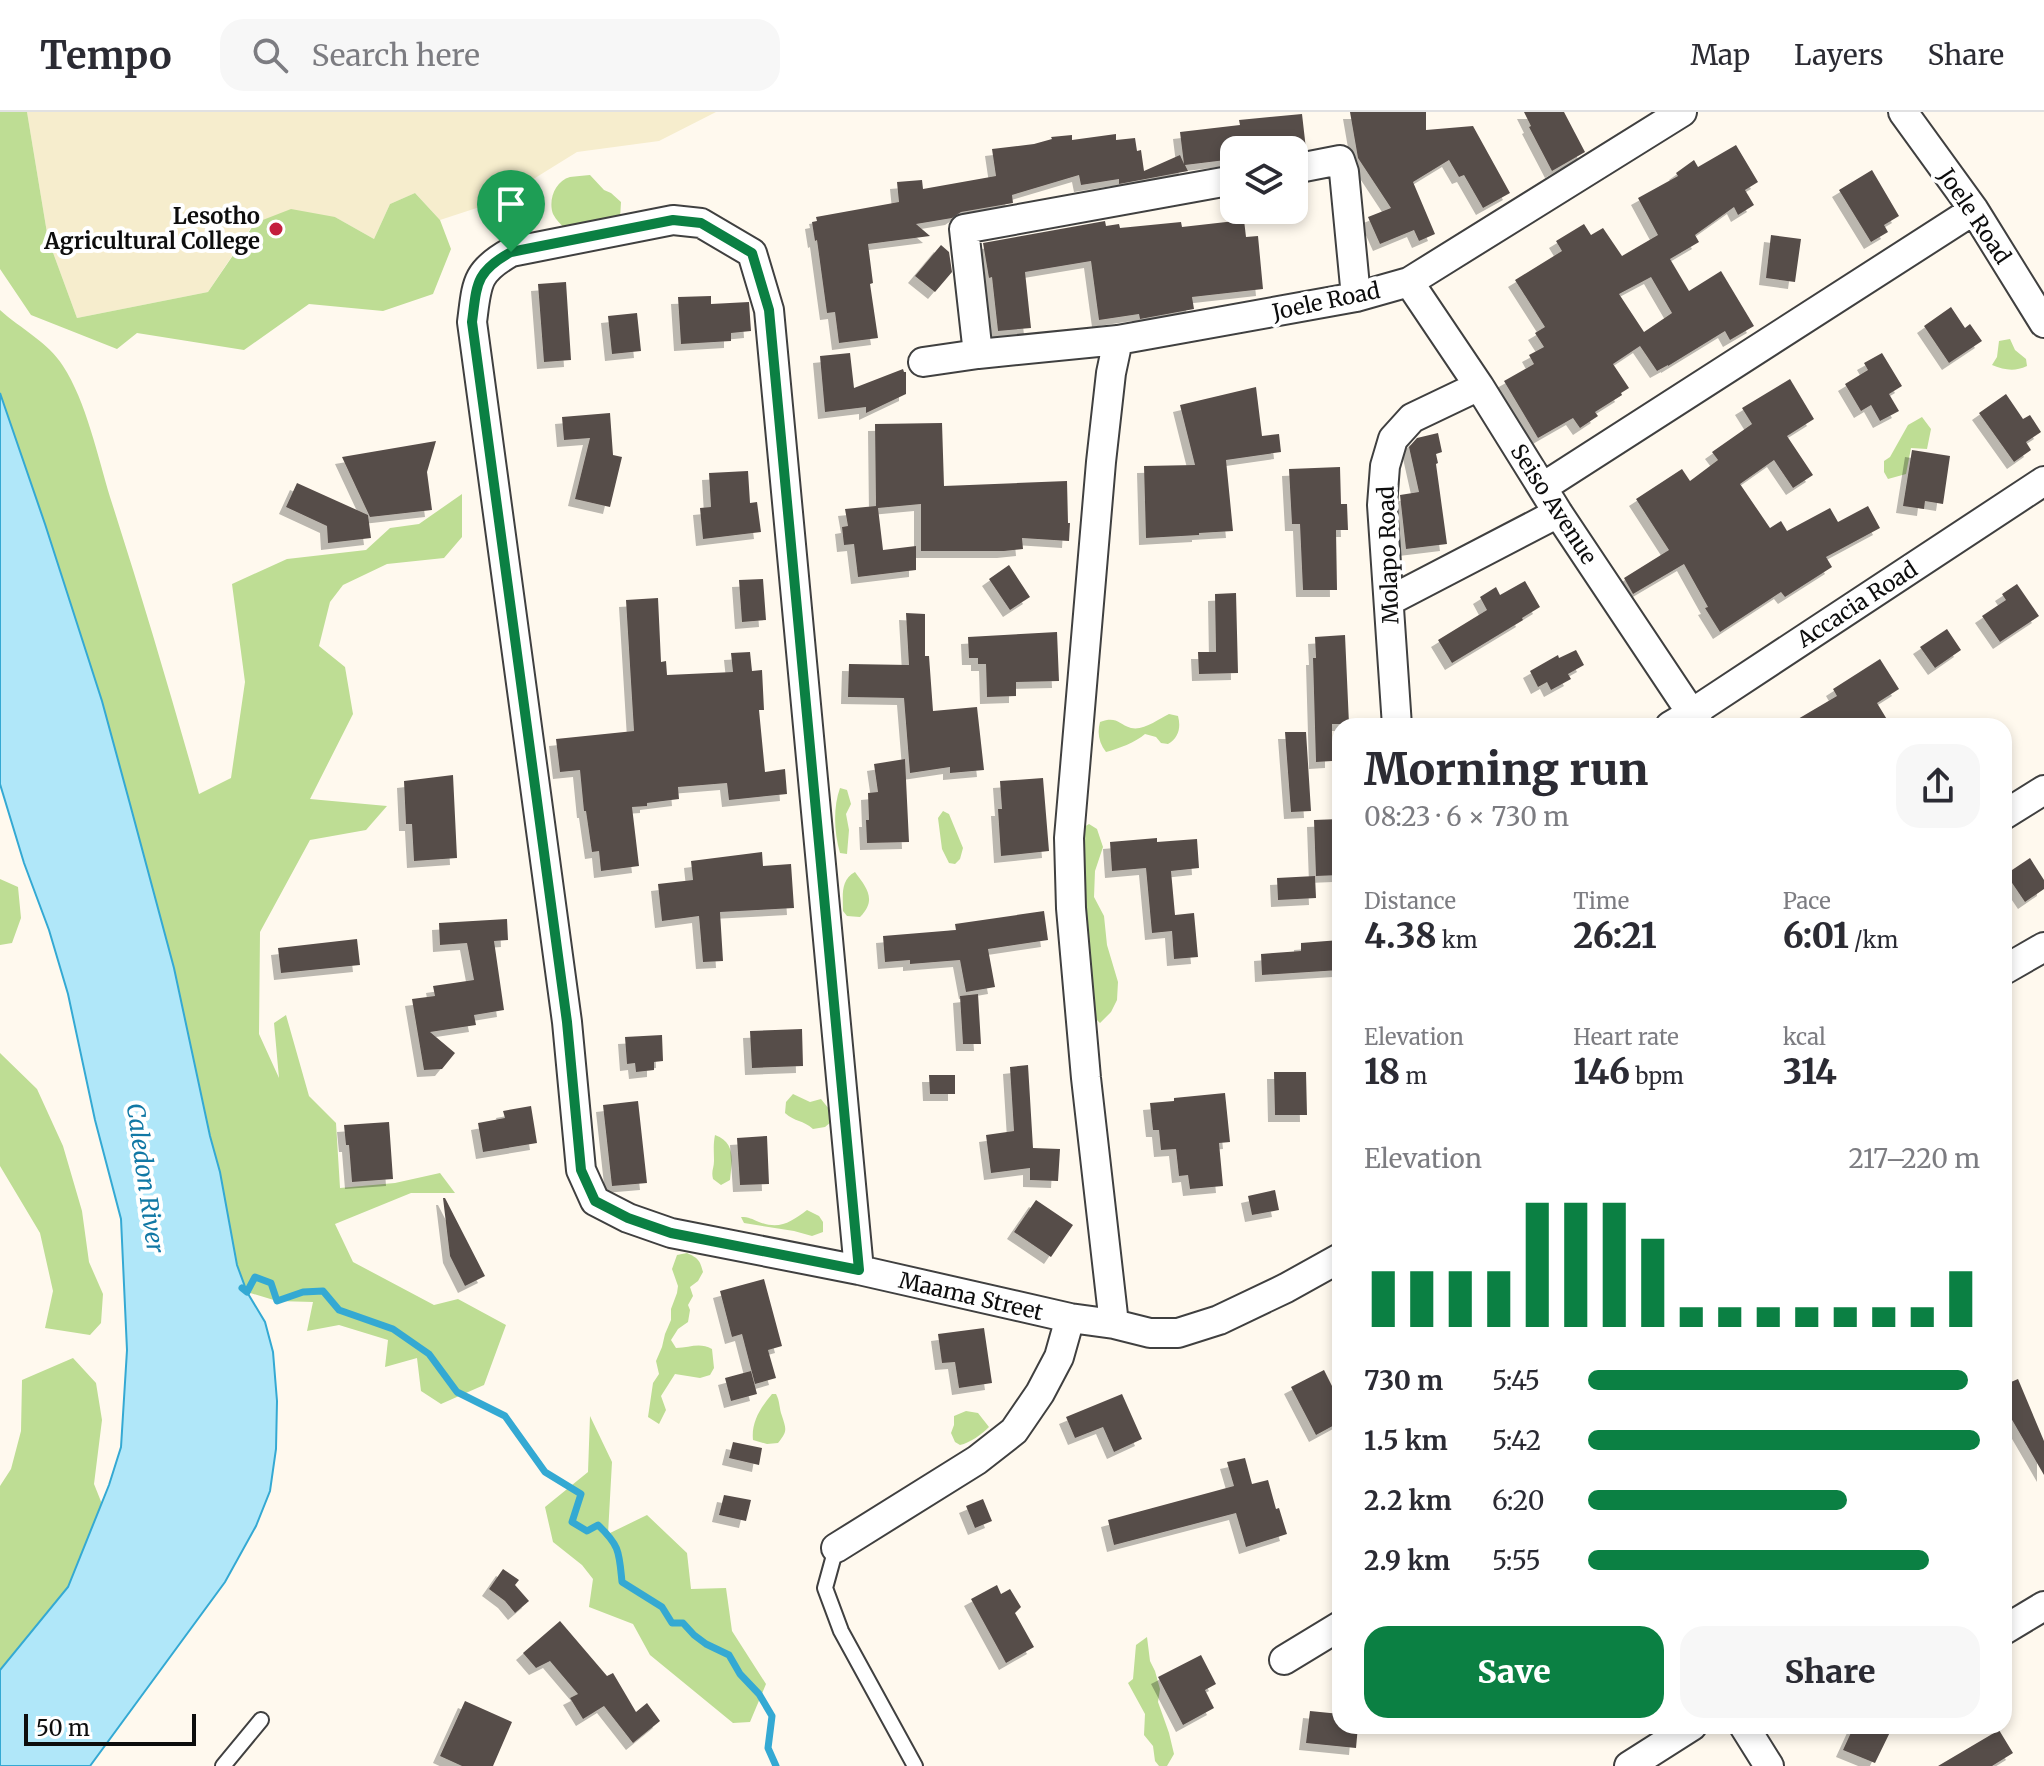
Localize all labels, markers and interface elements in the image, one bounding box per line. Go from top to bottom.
search box [220,19,780,91]
text: Tempo [40,32,172,79]
icon: search [248,33,292,77]
text: Search here [312,36,480,74]
text: Map [1690,37,1750,73]
text: Layers [1794,37,1883,73]
text: Share [1927,37,2004,73]
map controls [1220,136,1308,224]
button: layers [1220,136,1308,224]
street label: Joele Road [1932,162,2017,269]
pin [477,170,545,252]
icon: arrive [489,182,533,226]
place label: Lesotho Agricultural College [43,202,260,255]
marker: Lesotho Agricultural College [267,220,285,238]
street label: Joele Road [1269,276,1382,326]
street label: Seiso Avenue [1505,439,1603,569]
street label: Molapo Road [1372,485,1404,625]
street label: Accacia Road [1791,555,1922,654]
text: Morning run [1364,742,1648,797]
button: share [1896,744,1980,828]
text: 08:23 · 6 × 730 m [1364,800,1569,833]
text: Distance [1364,887,1456,915]
text: Time [1573,887,1629,915]
text: Pace [1783,887,1831,915]
text: 4.38 [1364,915,1437,957]
text: 26:21 [1573,915,1657,957]
text: 6:01 [1783,915,1849,957]
text: km [1437,926,1478,954]
text: /km [1849,926,1898,954]
text: Elevation [1364,1023,1464,1051]
text: Heart rate [1573,1023,1679,1051]
text: kcal [1783,1023,1826,1051]
text: 18 [1364,1051,1400,1093]
text: 146 [1573,1051,1630,1093]
text: 314 [1783,1051,1837,1093]
text: m [1400,1062,1427,1090]
text: bpm [1630,1062,1684,1090]
water label: Caledon River [120,1101,172,1256]
text: Elevation [1364,1142,1482,1175]
text: 217–220 m [1848,1142,1980,1175]
street label: Maama Street [896,1266,1046,1326]
text: 730 m [1364,1364,1443,1397]
text: 5:45 [1492,1364,1540,1397]
text: 1.5 km [1364,1424,1448,1457]
text: 5:42 [1492,1424,1541,1457]
text: 2.2 km [1364,1484,1452,1517]
text: 6:20 [1492,1484,1545,1517]
text: 2.9 km [1364,1544,1450,1577]
text: 5:55 [1492,1544,1541,1577]
button: Save [1364,1626,1664,1718]
button: Share [1680,1626,1980,1718]
scale bar [24,1710,196,1746]
text: 50 m [36,1714,90,1742]

